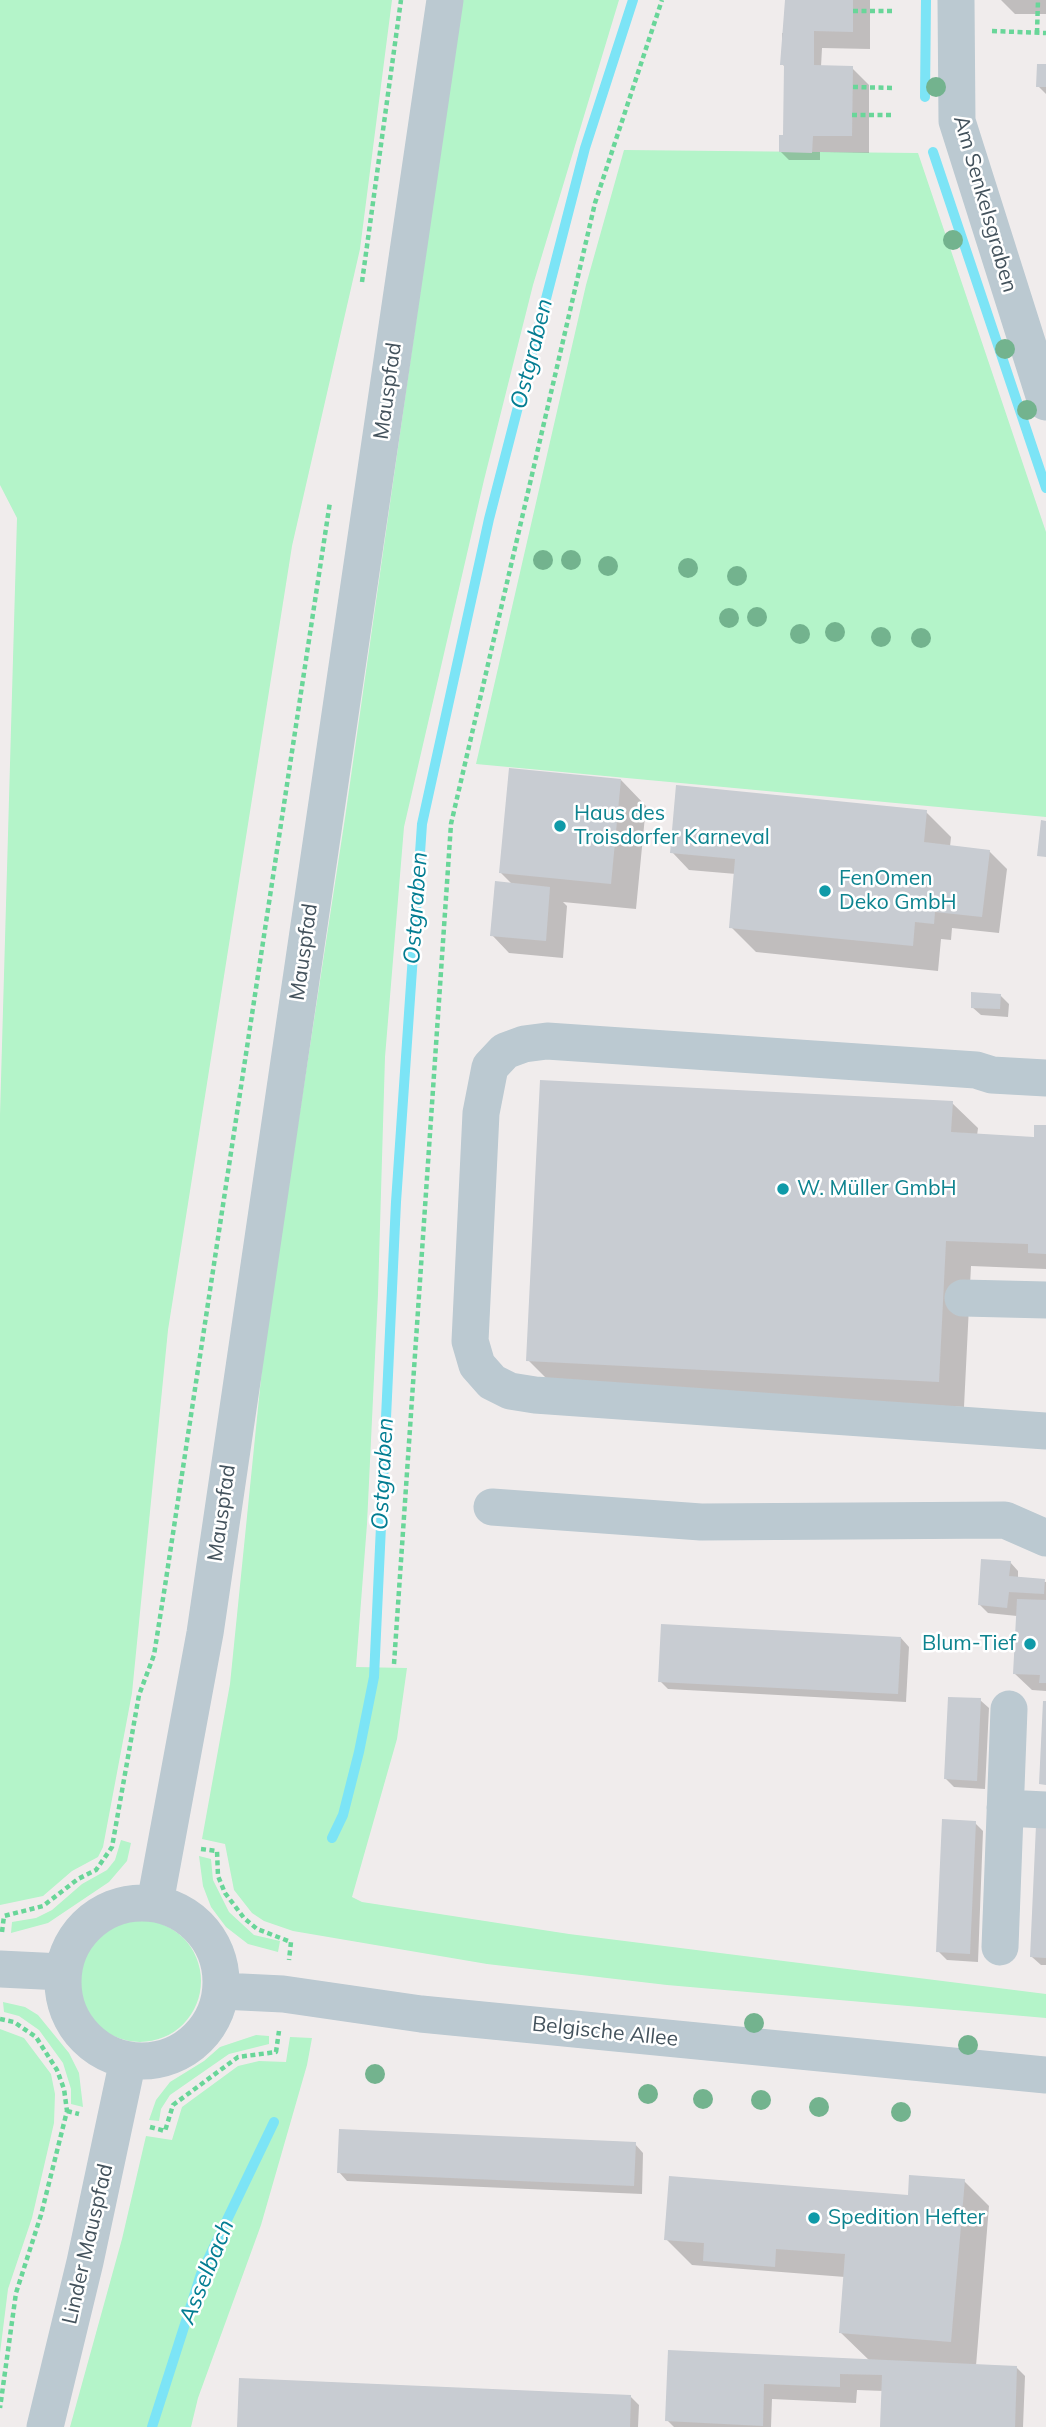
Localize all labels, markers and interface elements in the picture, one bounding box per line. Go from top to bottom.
street label: Am Senkelsgraben [948,113,1022,295]
water label: Ostgraben [505,296,559,412]
street label: Mauspfad [369,341,407,441]
place label: Haus des Troisdorfer Karneval [574,801,770,851]
marker: Haus des Troisdorfer Karneval [552,818,568,834]
water label: Ostgraben [398,851,434,965]
place label: FenOmen Deko GmbH [839,866,957,916]
marker: FenOmen Deko GmbH [817,883,833,899]
street label: Mauspfad [285,902,323,1002]
place label: W. Müller GmbH [797,1176,957,1202]
marker: W. Müller GmbH [775,1181,791,1197]
water label: Ostgraben [366,1417,400,1531]
street label: Mauspfad [203,1463,241,1563]
place label: Blum-Tief [922,1631,1016,1657]
marker: Blum-Tief [1022,1636,1038,1652]
street label: Belgische Allee [531,2012,679,2052]
street label: Linder Mauspfad [57,2161,119,2327]
place label: Spedition Hefter [828,2205,985,2231]
marker: Spedition Hefter [806,2210,822,2226]
water label: Asselbach [174,2216,240,2328]

